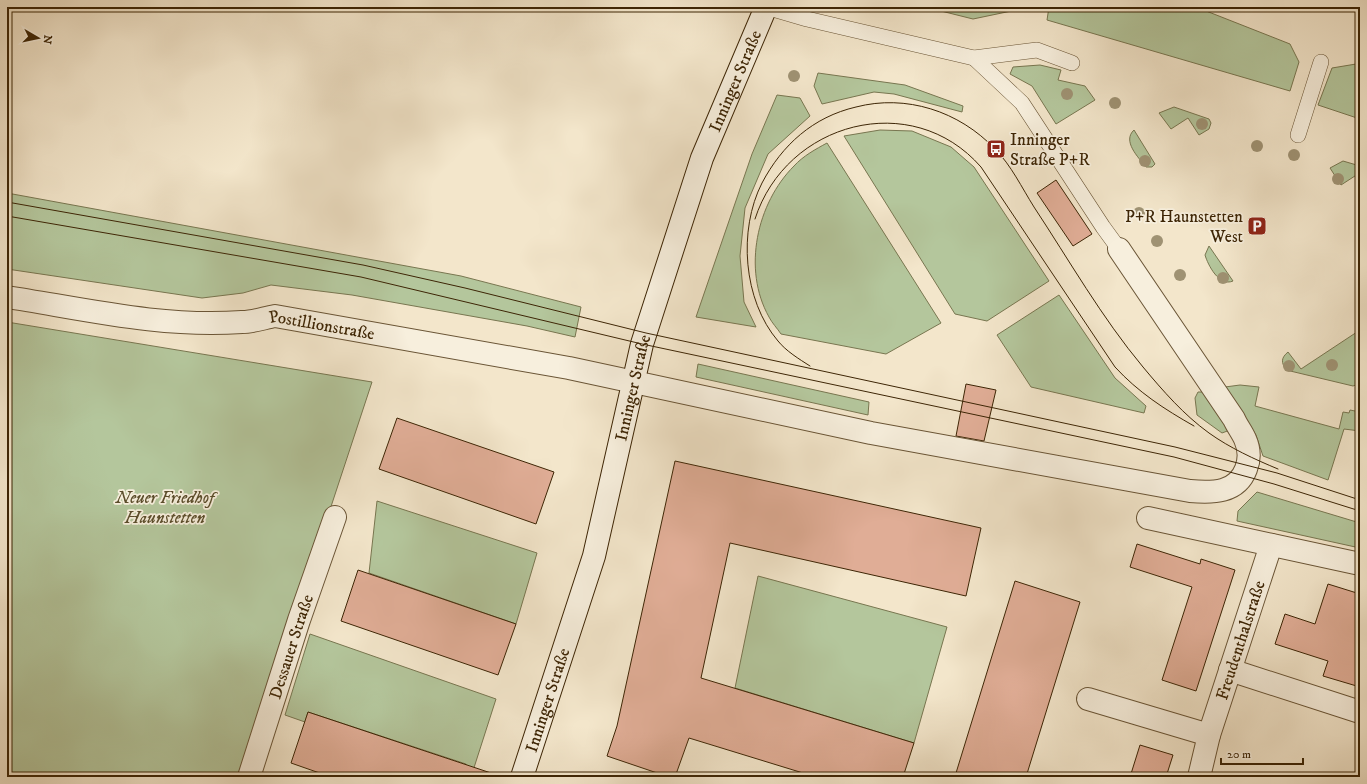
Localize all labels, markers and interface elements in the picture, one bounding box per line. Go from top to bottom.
north arrow [18,18,58,58]
street label: Inninger Straße [704,27,767,136]
text: N [39,34,55,45]
place label: Inninger Straße P+R [1010,129,1090,171]
bus stop icon: Inninger Straße P+R [985,138,1007,160]
place label: P+R Haunstetten West [1125,206,1244,248]
parking icon: P+R Haunstetten West [1246,215,1268,237]
street label: Postillionstraße [267,305,376,345]
street label: Inninger Straße [610,332,656,443]
park label: Neuer Friedhof Haunstetten [115,487,219,529]
street label: Freudenthalstraße [1211,578,1271,703]
street label: Dessauer Straße [265,592,319,702]
street label: Inninger Straße [521,645,575,755]
scale bar [1221,740,1303,766]
text: 20 m [1227,747,1251,762]

